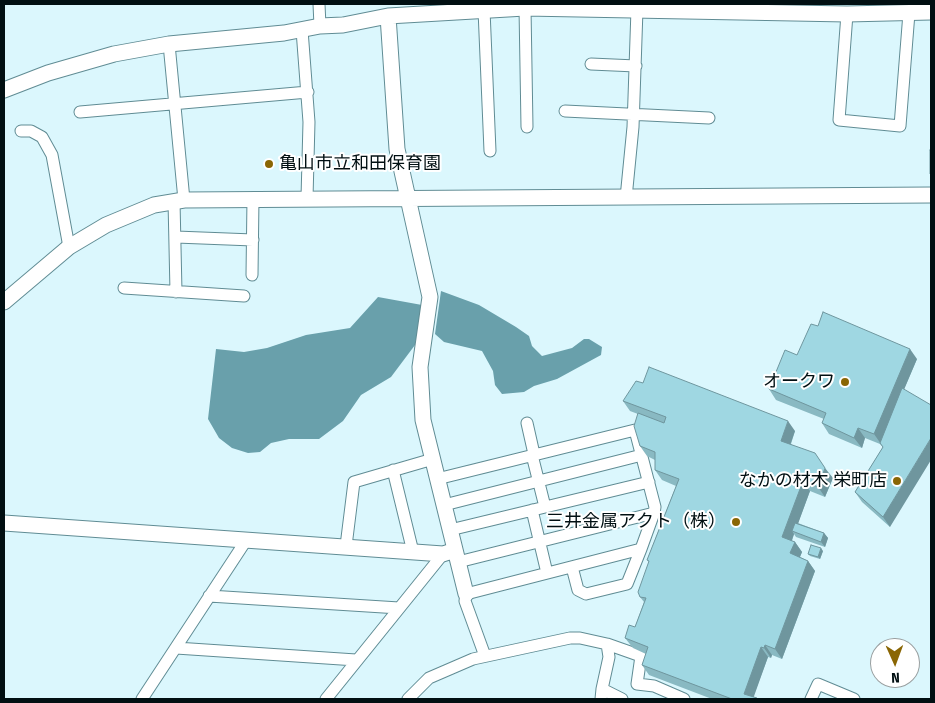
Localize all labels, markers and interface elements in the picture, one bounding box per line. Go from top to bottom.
place label: 亀山市立和田保育園 [279,153,441,175]
marker: 亀山市立和田保育園 [263,158,275,170]
place label: オークワ [763,371,835,393]
marker: オークワ [839,376,851,388]
place label: なかの材木 栄町店 [739,470,887,492]
marker: なかの材木 栄町店 [891,475,903,487]
place label: 三井金属アクト（株） [546,511,726,533]
marker: 三井金属アクト（株） [730,516,742,528]
north arrow [870,638,920,688]
text: N [891,669,900,686]

